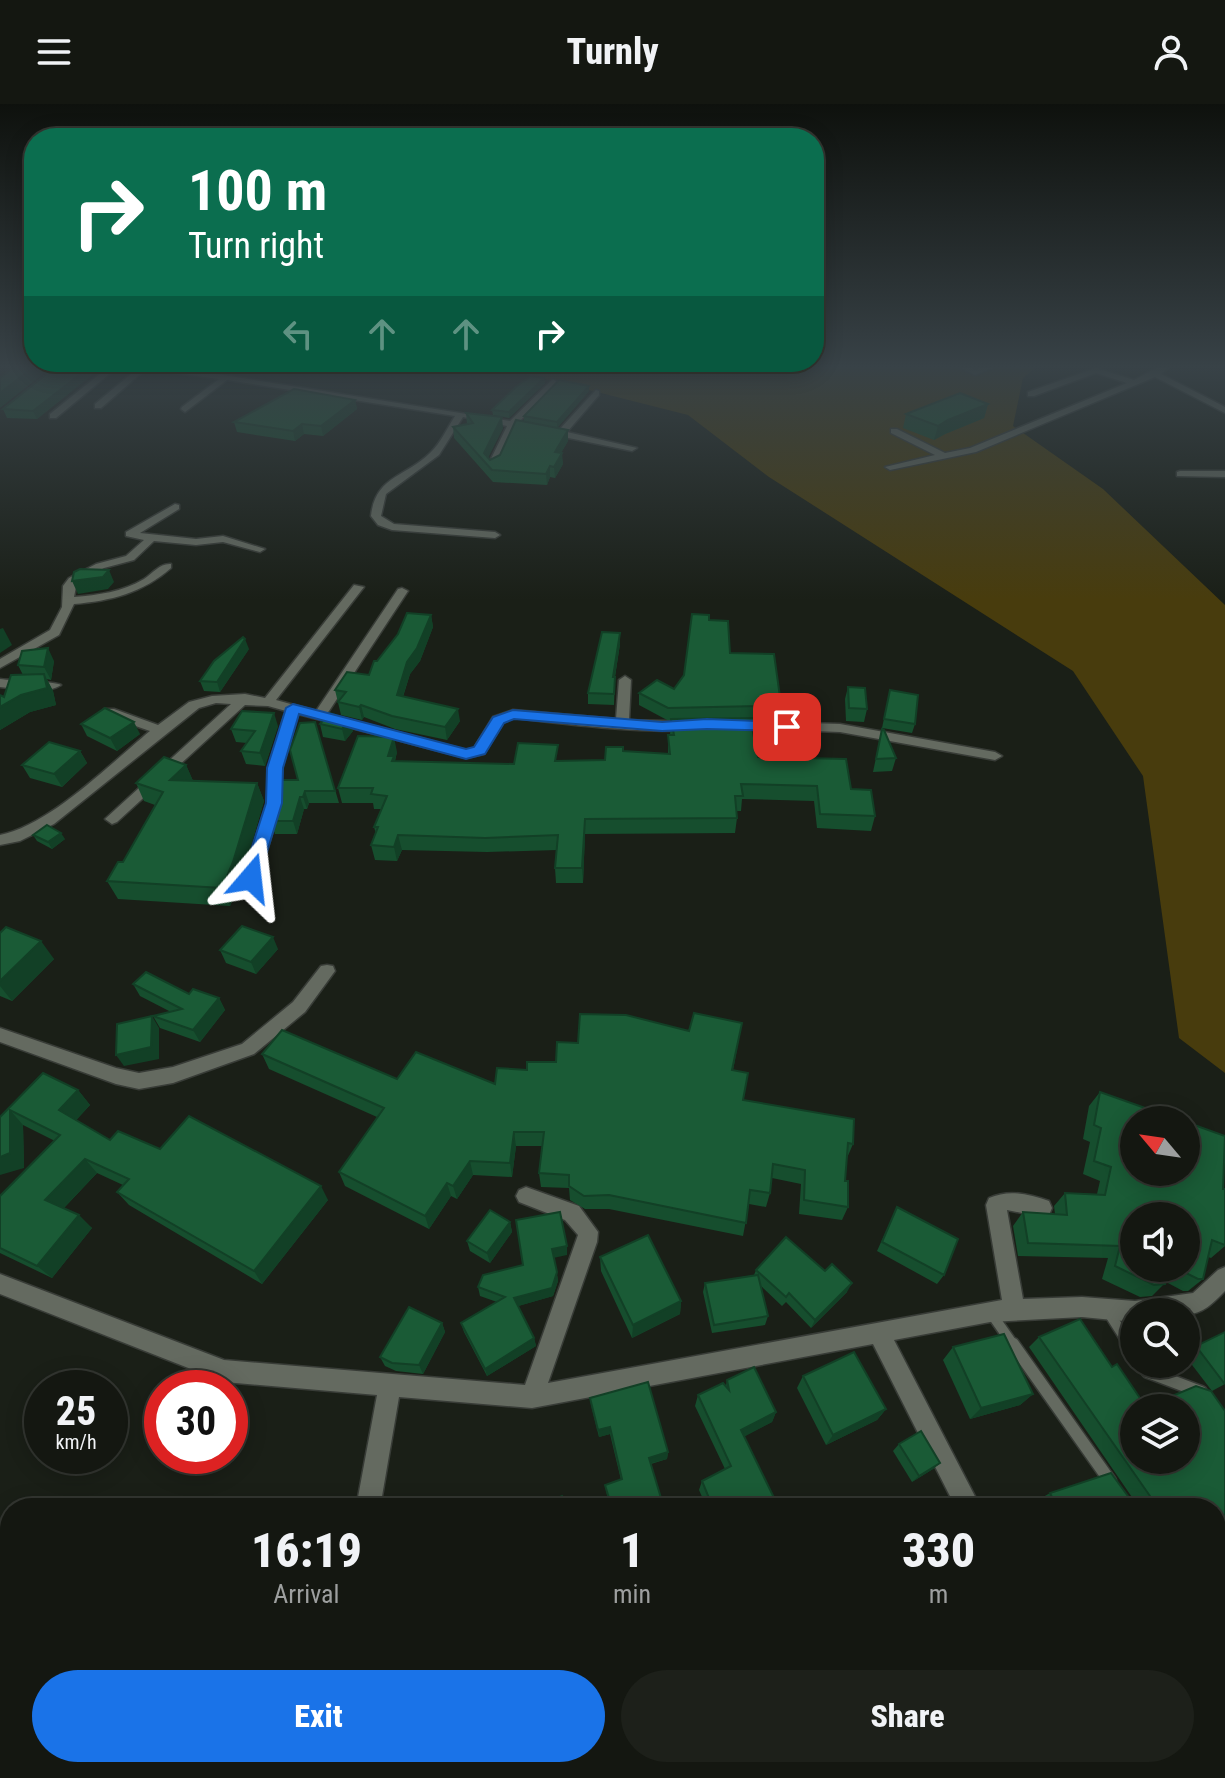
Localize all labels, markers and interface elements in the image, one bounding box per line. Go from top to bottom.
icon: menu [32,30,76,74]
icon: person [1149,30,1193,74]
text: Turnly [567,31,658,73]
text: 100 m [188,158,327,224]
icon: right [56,160,160,264]
text: Turn right [188,225,324,267]
icon: left [276,312,320,356]
icon: ahead [360,312,404,356]
icon: ahead [444,312,488,356]
icon: right [528,312,572,356]
pin [753,693,821,761]
icon: arrive [765,705,809,749]
position arrow [209,836,293,920]
north arrow [1120,1106,1200,1186]
map controls [1120,1106,1200,1474]
button: sound [1120,1202,1200,1282]
button: search [1120,1298,1200,1378]
speed limit sign: 30 [144,1370,248,1474]
text: 25 [56,1388,96,1435]
button: layers [1120,1394,1200,1474]
text: km/h [55,1430,97,1454]
text: 16:19 [251,1522,362,1579]
text: 1 [620,1522,644,1579]
text: 330 [902,1522,975,1579]
text: Arrival [273,1579,340,1609]
text: min [613,1579,651,1609]
text: m [929,1579,948,1609]
button: Exit [32,1670,605,1762]
button: Share [621,1670,1194,1762]

